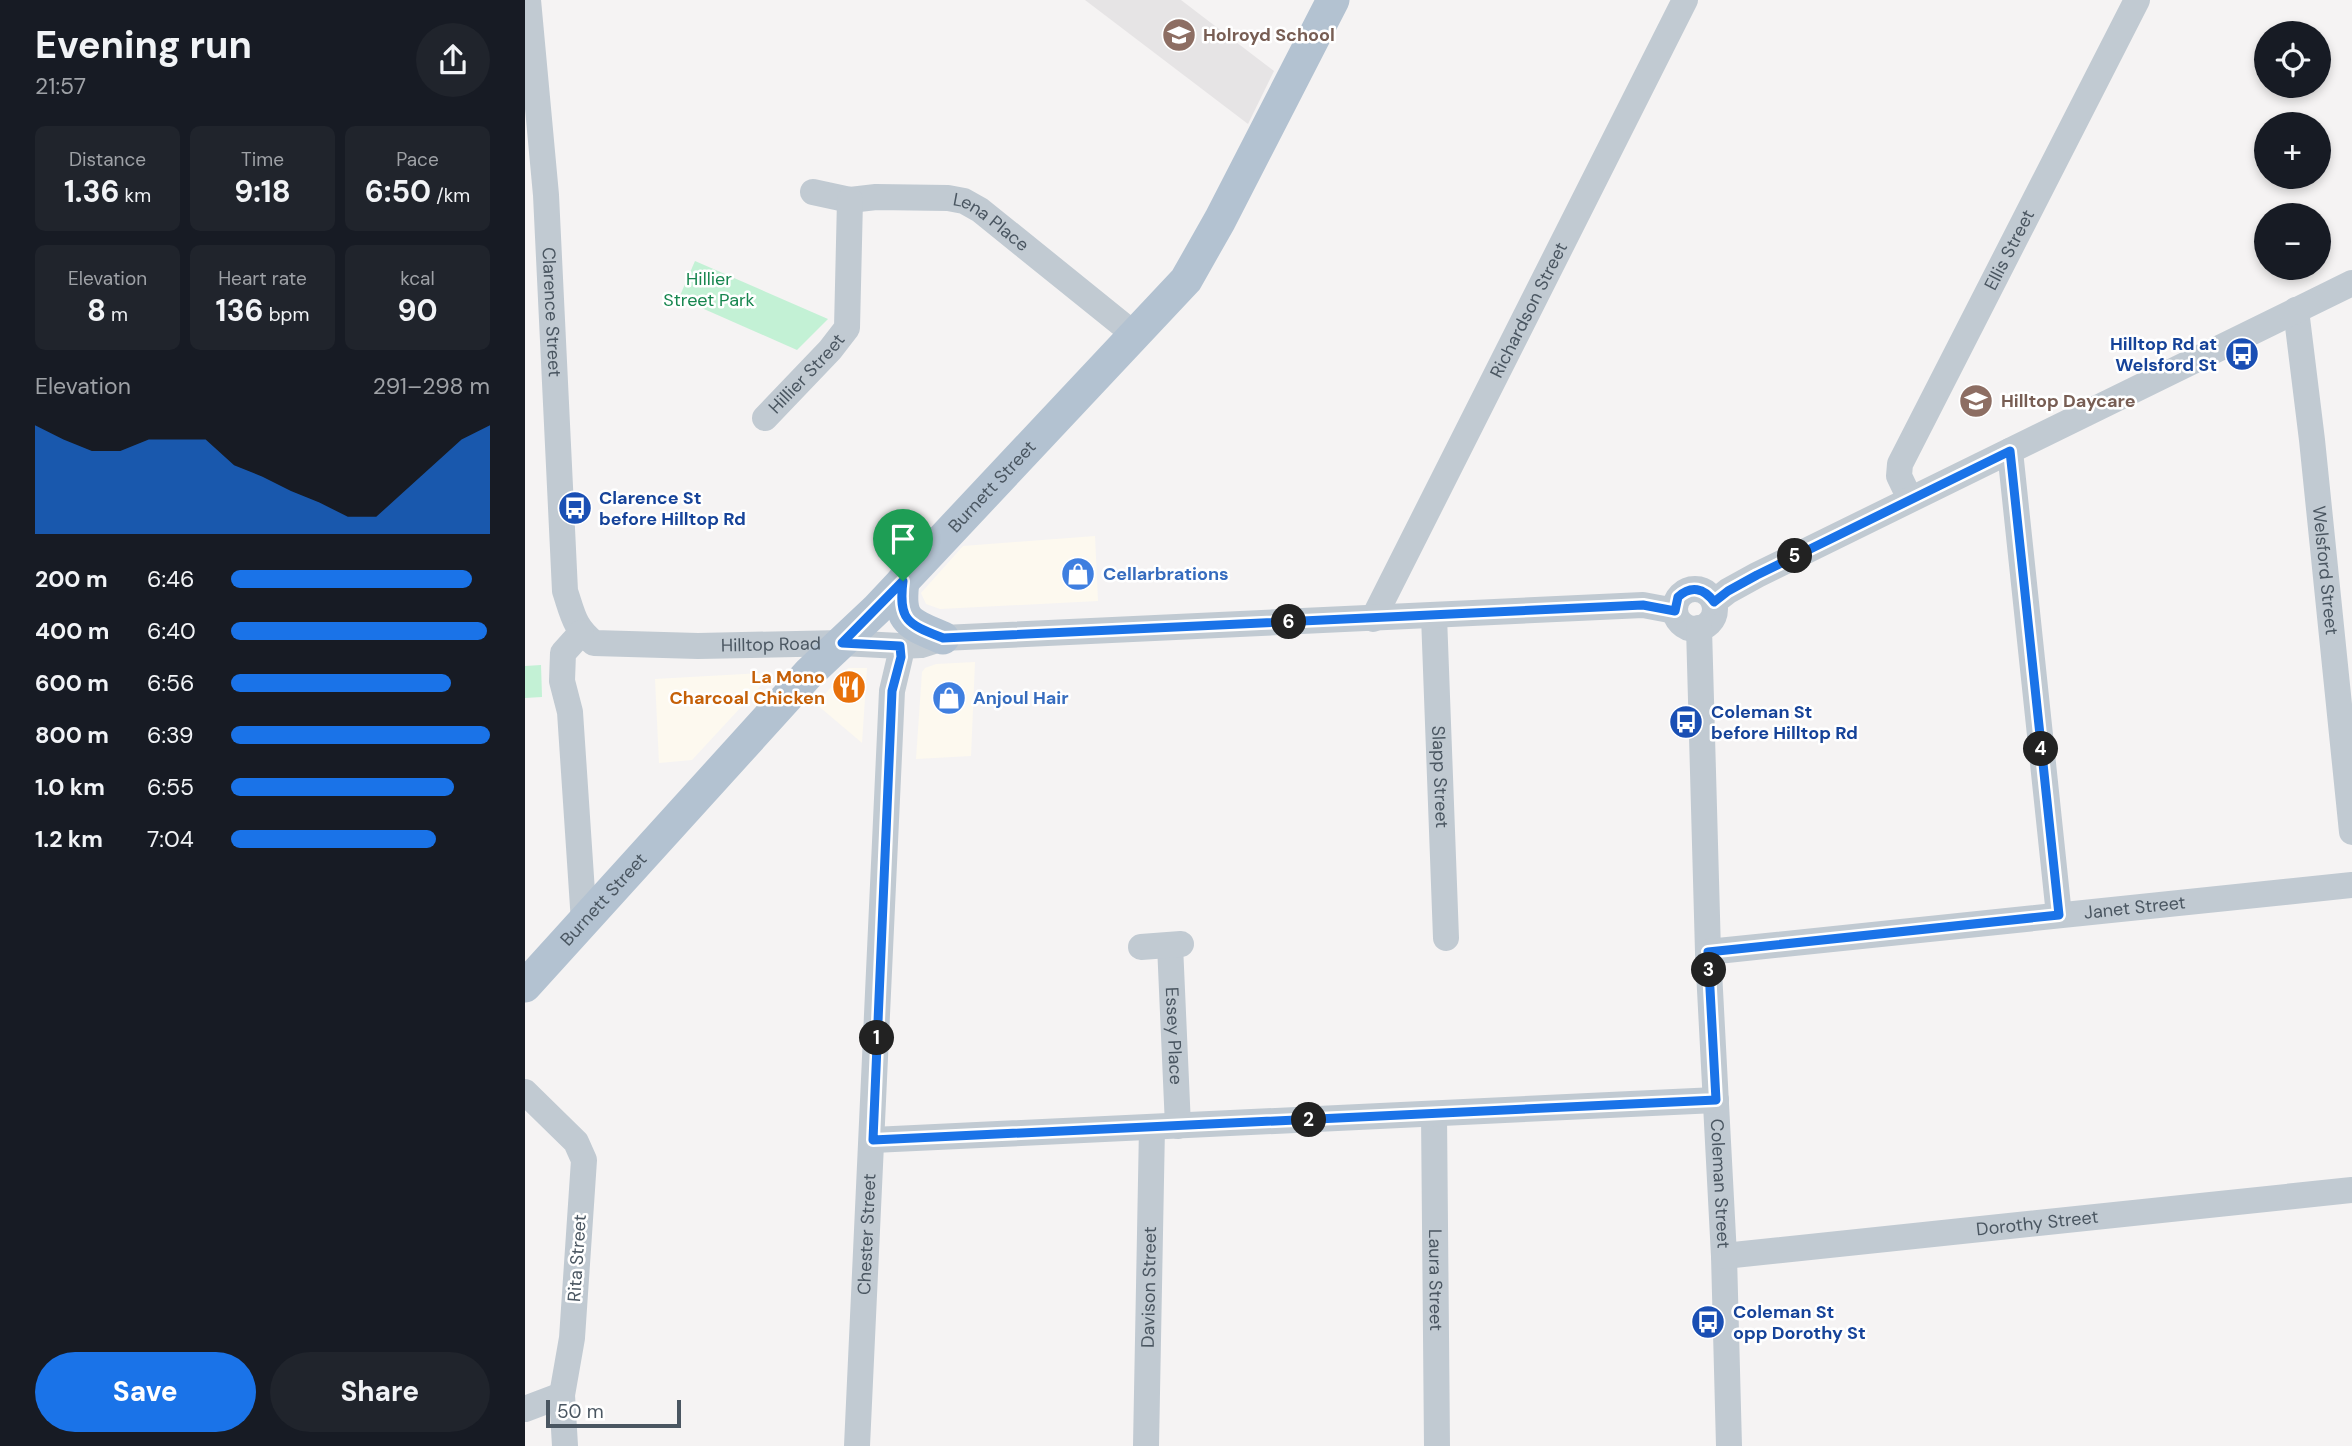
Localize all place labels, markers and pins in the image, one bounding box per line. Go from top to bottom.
school or university icon: Holroyd School [1160,16,1198,54]
place label: Holroyd School [1203,23,1335,47]
place label: Hilltop Rd at Welsford St [2110,332,2217,377]
bus stop icon: Hilltop Rd at Welsford St [2223,335,2261,373]
school or university icon: Hilltop Daycare [1957,382,1995,420]
place label: Hilltop Daycare [2001,389,2136,413]
place label: Clarence St before Hilltop Rd [599,486,746,531]
bus stop icon: Clarence St before Hilltop Rd [556,489,594,527]
pin [873,509,933,581]
pin: 5 [1777,538,1813,574]
shop icon: Cellarbrations [1059,555,1097,593]
place label: Cellarbrations [1103,562,1229,586]
pin: 6 [1271,604,1307,640]
place label: La Mono Charcoal Chicken [669,665,825,710]
restaurant icon: La Mono Charcoal Chicken [830,668,868,706]
shop icon: Anjoul Hair [930,679,968,717]
place label: Anjoul Hair [973,686,1069,710]
place label: Coleman St before Hilltop Rd [1711,700,1858,745]
bus stop icon: Coleman St before Hilltop Rd [1667,703,1705,741]
pin: 4 [2023,732,2059,766]
pin: 3 [1691,953,1727,988]
pin: 1 [859,1020,895,1056]
pin: 2 [1291,1102,1327,1138]
place label: Coleman St opp Dorothy St [1733,1300,1866,1345]
bus stop icon: Coleman St opp Dorothy St [1689,1303,1727,1341]

